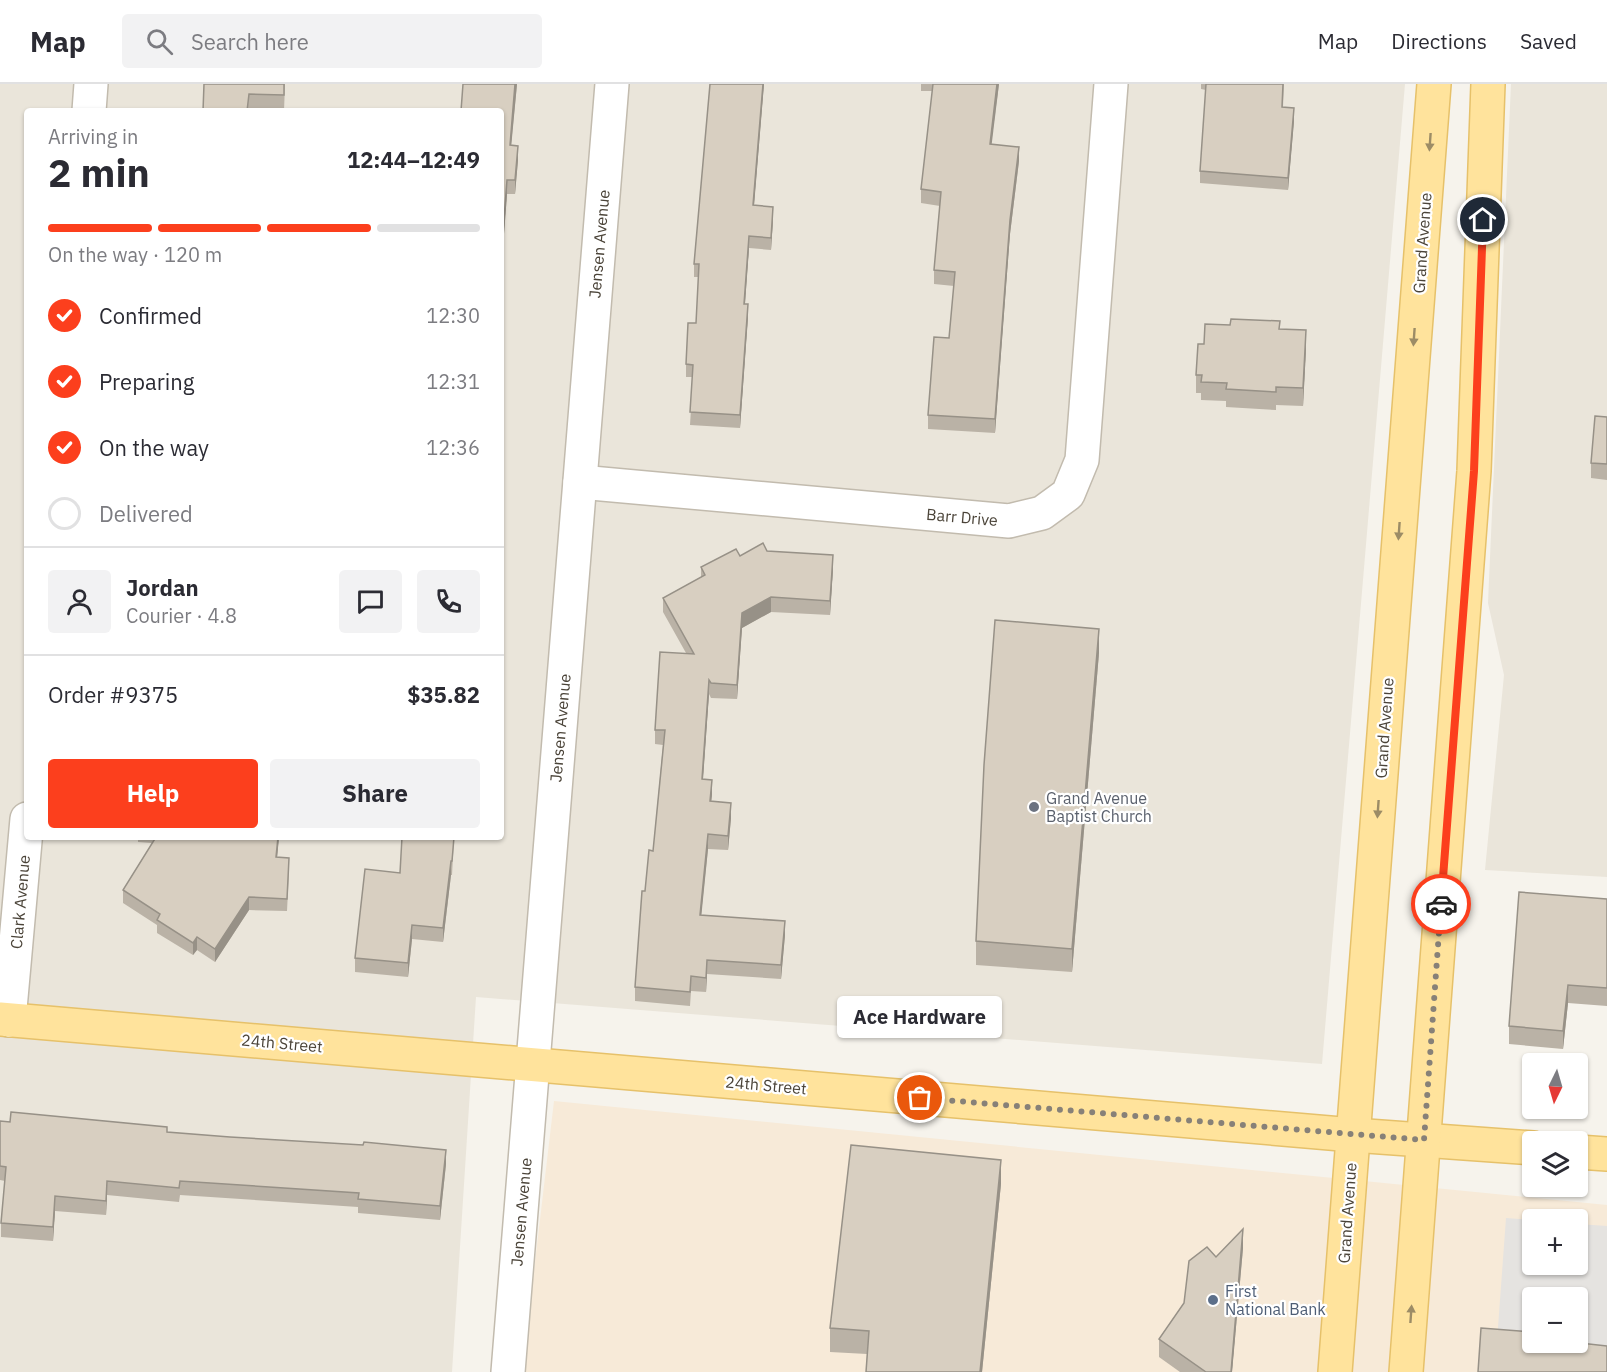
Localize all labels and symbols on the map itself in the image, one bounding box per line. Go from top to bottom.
one-way arrow [1425,133,1434,152]
street label: Jensen Avenue [584,189,614,299]
street label: Grand Avenue [1409,192,1436,294]
pin [1457,194,1508,245]
one-way arrow [1410,327,1419,346]
street label: Barr Drive [925,504,999,530]
one-way arrow [1395,522,1404,541]
street label: Jensen Avenue [545,673,575,783]
street label: Grand Avenue [1371,677,1398,779]
place label: Grand Avenue Baptist Church [1046,788,1152,826]
marker: Grand Avenue Baptist Church [1027,800,1041,814]
one-way arrow [1373,800,1383,819]
street label: Clark Avenue [6,854,34,950]
courier [1411,874,1471,934]
callout: Ace Hardware [838,996,1002,1038]
street label: 24th Street [240,1029,324,1057]
north arrow [1522,1053,1588,1119]
street label: 24th Street [724,1071,808,1099]
pin [894,1072,945,1123]
street label: Jensen Avenue [506,1157,536,1267]
street label: Grand Avenue [1334,1162,1361,1264]
place label: First National Bank [1225,1281,1326,1319]
marker: First National Bank [1206,1293,1220,1307]
one-way arrow [1406,1304,1415,1323]

